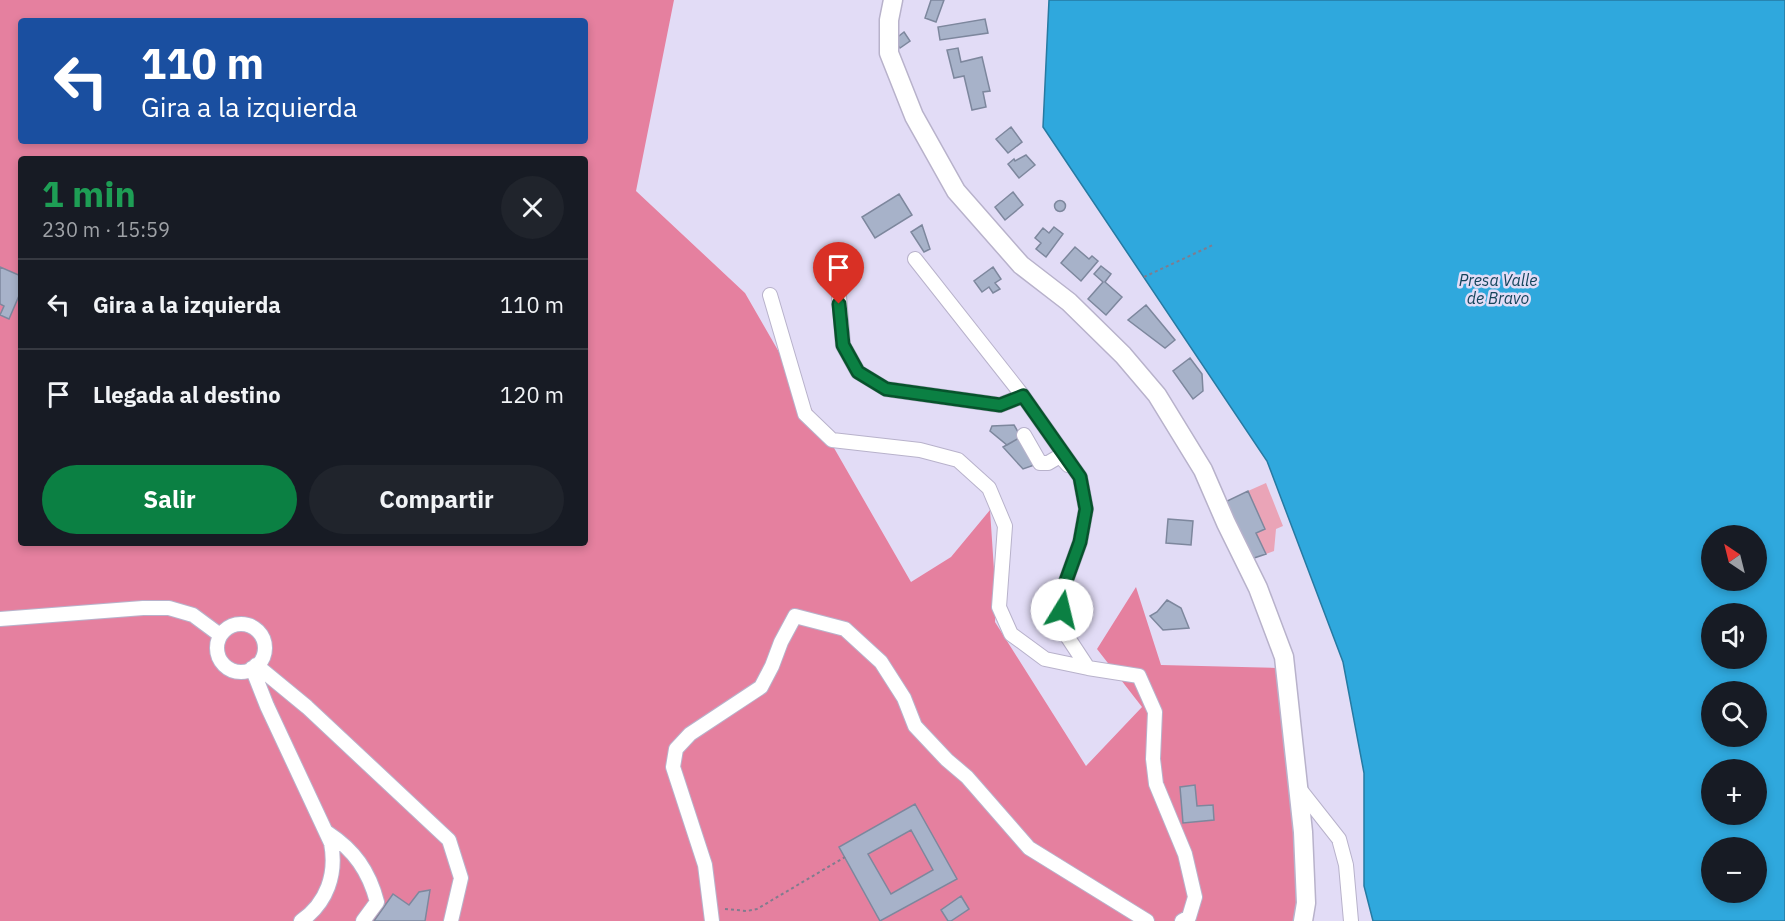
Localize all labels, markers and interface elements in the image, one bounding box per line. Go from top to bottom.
text: 110 m [141,36,264,91]
icon: left [42,42,120,120]
text: Gira a la izquierda [141,89,357,124]
text: 1 min [42,170,136,217]
button: close [501,176,564,239]
text: 230 m · 15:59 [42,216,170,243]
pin [813,242,864,304]
icon: arrive [822,251,855,284]
water label: Presa Valle de Bravo [1459,270,1537,308]
icon: left [42,288,75,321]
text: Gira a la izquierda [93,290,281,319]
text: 110 m [500,290,564,319]
icon: arrive [42,378,75,411]
text: Llegada al destino [93,380,281,409]
text: 120 m [500,380,564,409]
button: Salir [42,465,297,534]
button: Compartir [309,465,564,534]
north arrow [1701,525,1767,591]
map controls [1701,525,1767,903]
position arrow [1030,578,1094,642]
button: sound [1701,603,1767,669]
button: search [1701,681,1767,747]
button: + [1701,759,1767,825]
button: − [1701,837,1767,903]

